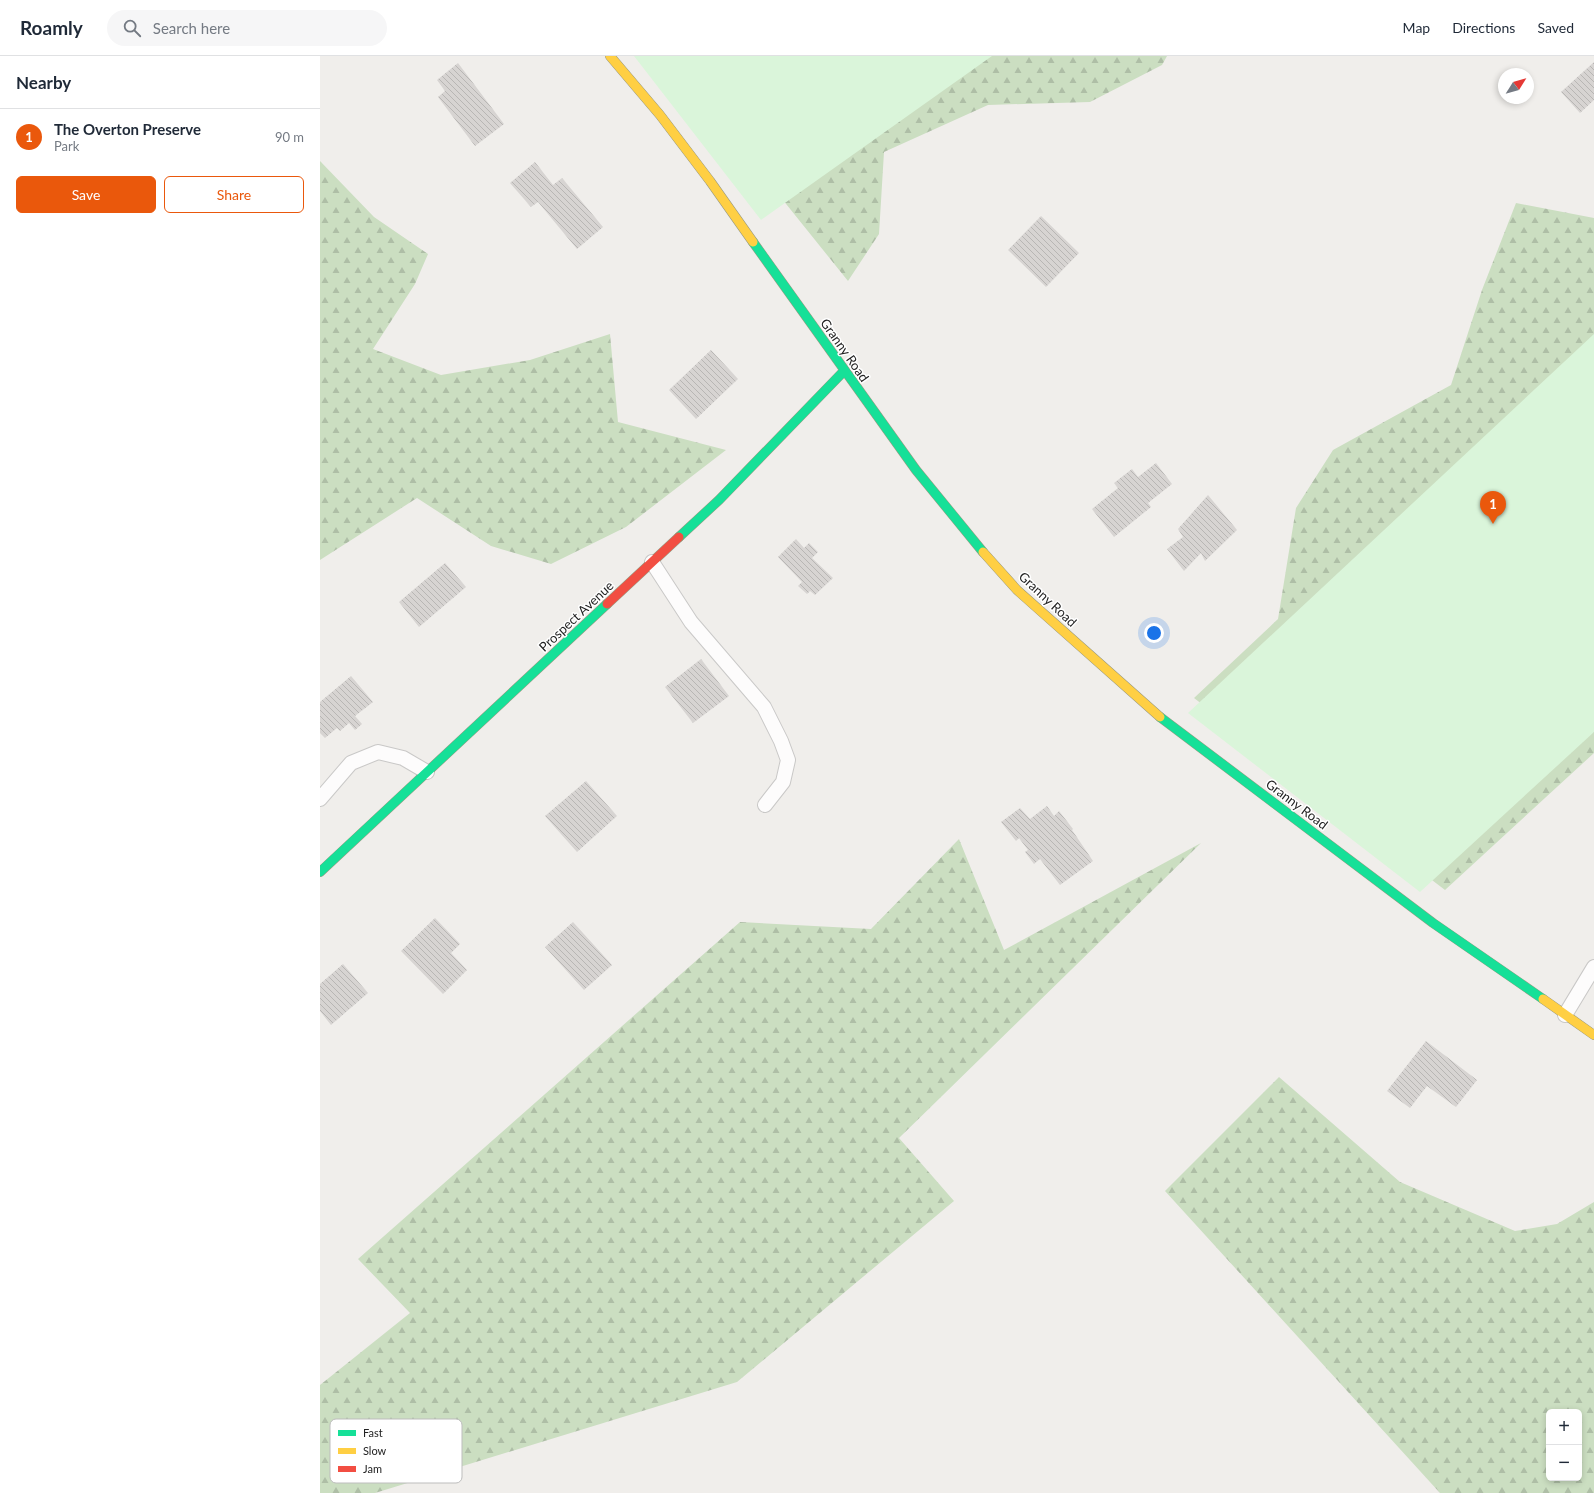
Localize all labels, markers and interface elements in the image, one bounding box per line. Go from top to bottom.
search box [107,10,387,46]
text: Roamly [20,16,83,39]
icon: search [121,17,143,39]
text: Search here [153,19,230,37]
text: Map [1403,19,1430,36]
text: Directions [1452,19,1515,36]
text: Saved [1537,19,1574,36]
north arrow [1498,68,1534,104]
text: Nearby [16,72,71,93]
text: The Overton Preserve [54,120,201,138]
text: 1 [25,129,33,145]
text: 90 m [275,129,304,145]
text: Park [54,138,79,154]
button: Save [16,176,156,213]
button: Share [164,176,304,213]
street label: Granny Road [817,315,873,385]
pin: 1 [1480,491,1506,524]
street label: Granny Road [1016,568,1080,630]
street label: Prospect Avenue [535,577,617,655]
your location [1144,623,1164,643]
street label: Granny Road [1263,776,1331,832]
map controls [1546,1409,1582,1481]
button: + [1546,1409,1582,1445]
legend [330,1419,462,1483]
text: Fast [363,1426,383,1439]
text: Slow [363,1444,387,1457]
button: − [1546,1445,1582,1481]
text: Jam [363,1462,382,1475]

